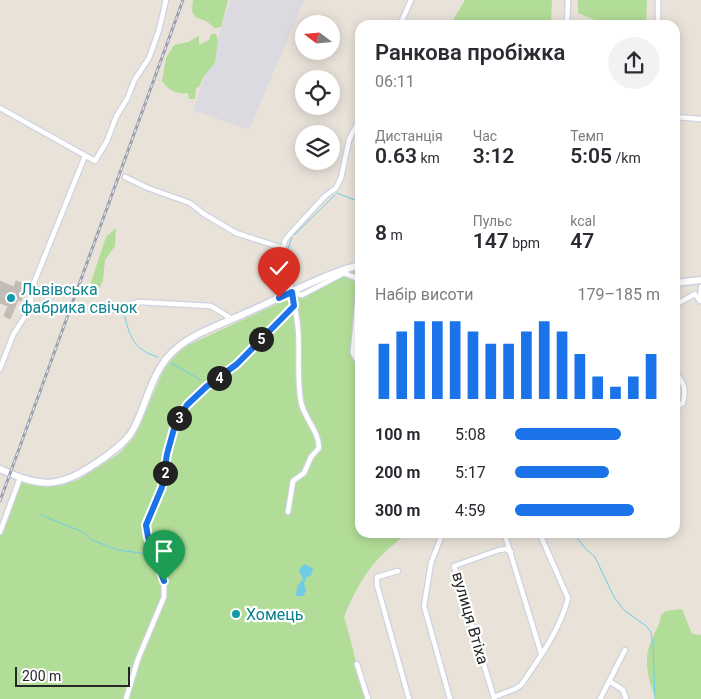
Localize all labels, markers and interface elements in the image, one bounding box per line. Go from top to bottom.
north arrow [295,15,340,60]
map controls [295,15,340,170]
button: share [608,37,660,89]
text: Ранкова пробіжка [375,40,565,65]
button: locate [295,70,340,115]
text: 06:11 [375,72,415,91]
button: layers [295,125,340,170]
text: Дистанція [375,128,443,144]
text: Час [473,128,497,144]
text: Темп [570,128,604,144]
text: 0.63 [375,144,417,168]
text: 3:12 [473,144,514,168]
text: 5:05 [570,144,612,168]
text: km [417,150,440,166]
text: /km [612,150,641,166]
text: Пульс [473,213,512,229]
text: kcal [570,213,596,229]
text: 8 [375,221,387,245]
text: m [387,227,403,243]
text: 147 [473,229,509,253]
text: 47 [570,229,594,253]
text: bpm [509,235,540,251]
pin [258,247,300,298]
icon: check [265,254,293,282]
place label: Львівська фабрика свічок [21,280,138,317]
text: Набір висоти [375,285,473,304]
text: 179–185 m [578,285,660,304]
marker: Львівська фабрика свічок [5,292,17,304]
pin: 5 [248,326,274,352]
text: 5 [257,331,266,347]
pin: 4 [206,366,232,390]
text: 4 [215,370,224,386]
pin: 3 [166,406,192,430]
text: 3 [175,410,184,426]
text: 100 m [375,425,420,444]
text: 5:08 [455,425,486,444]
pin: 2 [152,460,178,486]
text: 200 m [375,463,420,482]
text: 5:17 [455,463,486,482]
text: 2 [161,465,170,481]
text: 300 m [375,501,420,520]
text: 4:59 [455,501,486,520]
pin [143,530,185,581]
icon: arrive [150,537,178,565]
street label: вулиця Втіха [448,570,493,667]
place label: Хомець [246,605,304,624]
marker: Хомець [230,608,242,620]
scale bar [15,664,130,687]
text: 200 m [22,668,61,684]

